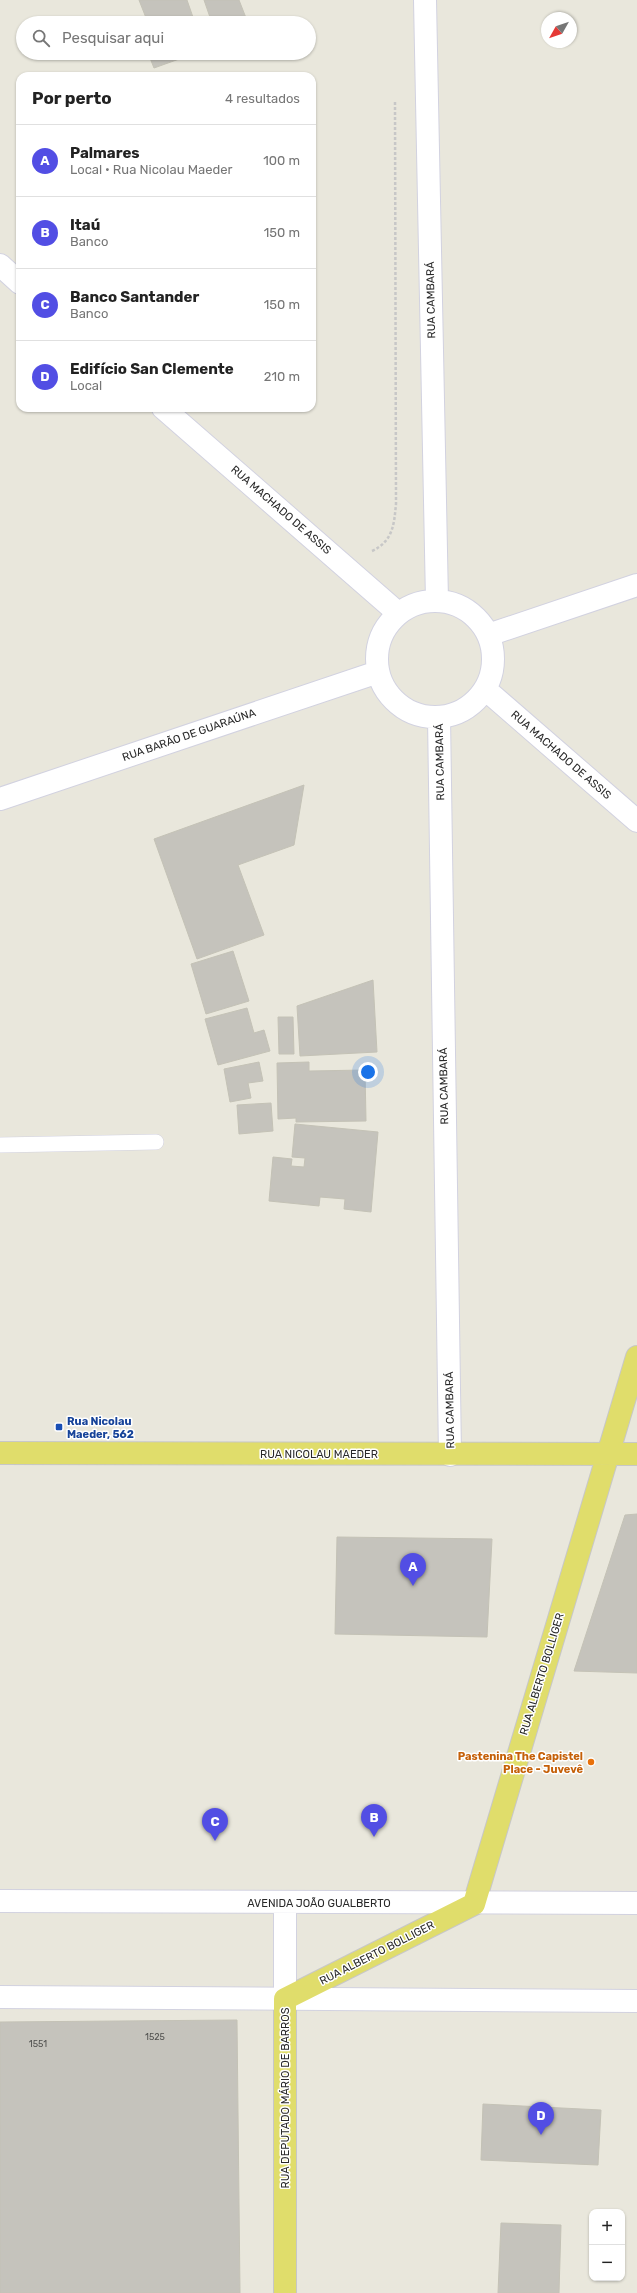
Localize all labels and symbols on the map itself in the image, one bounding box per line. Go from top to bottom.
north arrow [541,12,577,48]
street label: RUA CAMBARÁ [424,261,438,339]
street label: RUA MACHADO DE ASSIS [228,463,334,557]
street label: RUA BARÃO DE GUARAÚNA [121,706,258,764]
street label: RUA MACHADO DE ASSIS [508,708,614,802]
street label: RUA CAMBARÁ [433,723,447,801]
street label: RUA CAMBARÁ [437,1047,451,1125]
your location [358,1062,378,1082]
street label: RUA CAMBARÁ [443,1371,457,1449]
place label: Rua Nicolau Maeder, 562 [67,1415,134,1441]
marker: Rua Nicolau Maeder, 562 [54,1422,64,1432]
street label: RUA NICOLAU MAEDER [260,1448,378,1461]
pin: A [400,1553,426,1586]
street label: RUA ALBERTO BOLLIGER [517,1611,567,1737]
place label: Pastenina The Capistel Place - Juvevê [458,1750,583,1776]
marker: Pastenina The Capistel Place - Juvevê [586,1757,596,1767]
pin: B [361,1804,387,1837]
pin: C [202,1808,228,1841]
street label: AVENIDA JOÃO GUALBERTO [247,1897,391,1910]
street label: RUA ALBERTO BOLLIGER [318,1918,436,1988]
street label: RUA DEPUTADO MÁRIO DE BARROS [279,2007,292,2188]
house number: 1525 [145,2032,165,2042]
house number: 1551 [29,2039,47,2049]
pin: D [528,2102,554,2135]

